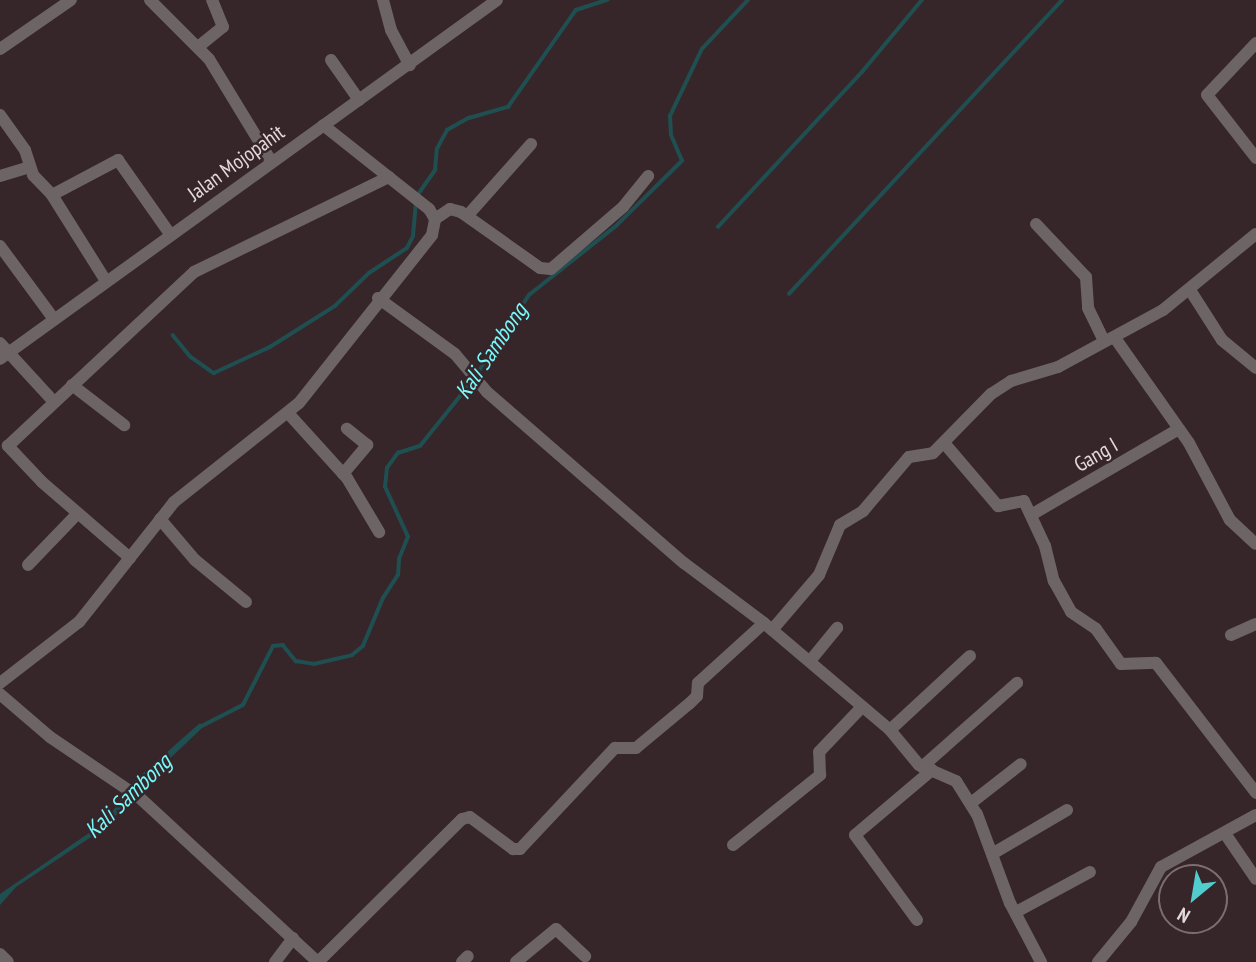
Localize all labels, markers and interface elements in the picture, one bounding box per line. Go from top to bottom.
street label: Jalan Mojopahit [183,119,289,207]
water label: Kali Sambong [449,298,533,404]
street label: Gang I [1070,432,1122,478]
water label: Kali Sambong [79,748,177,844]
north arrow [1158,864,1228,934]
text: N [1173,902,1194,928]

